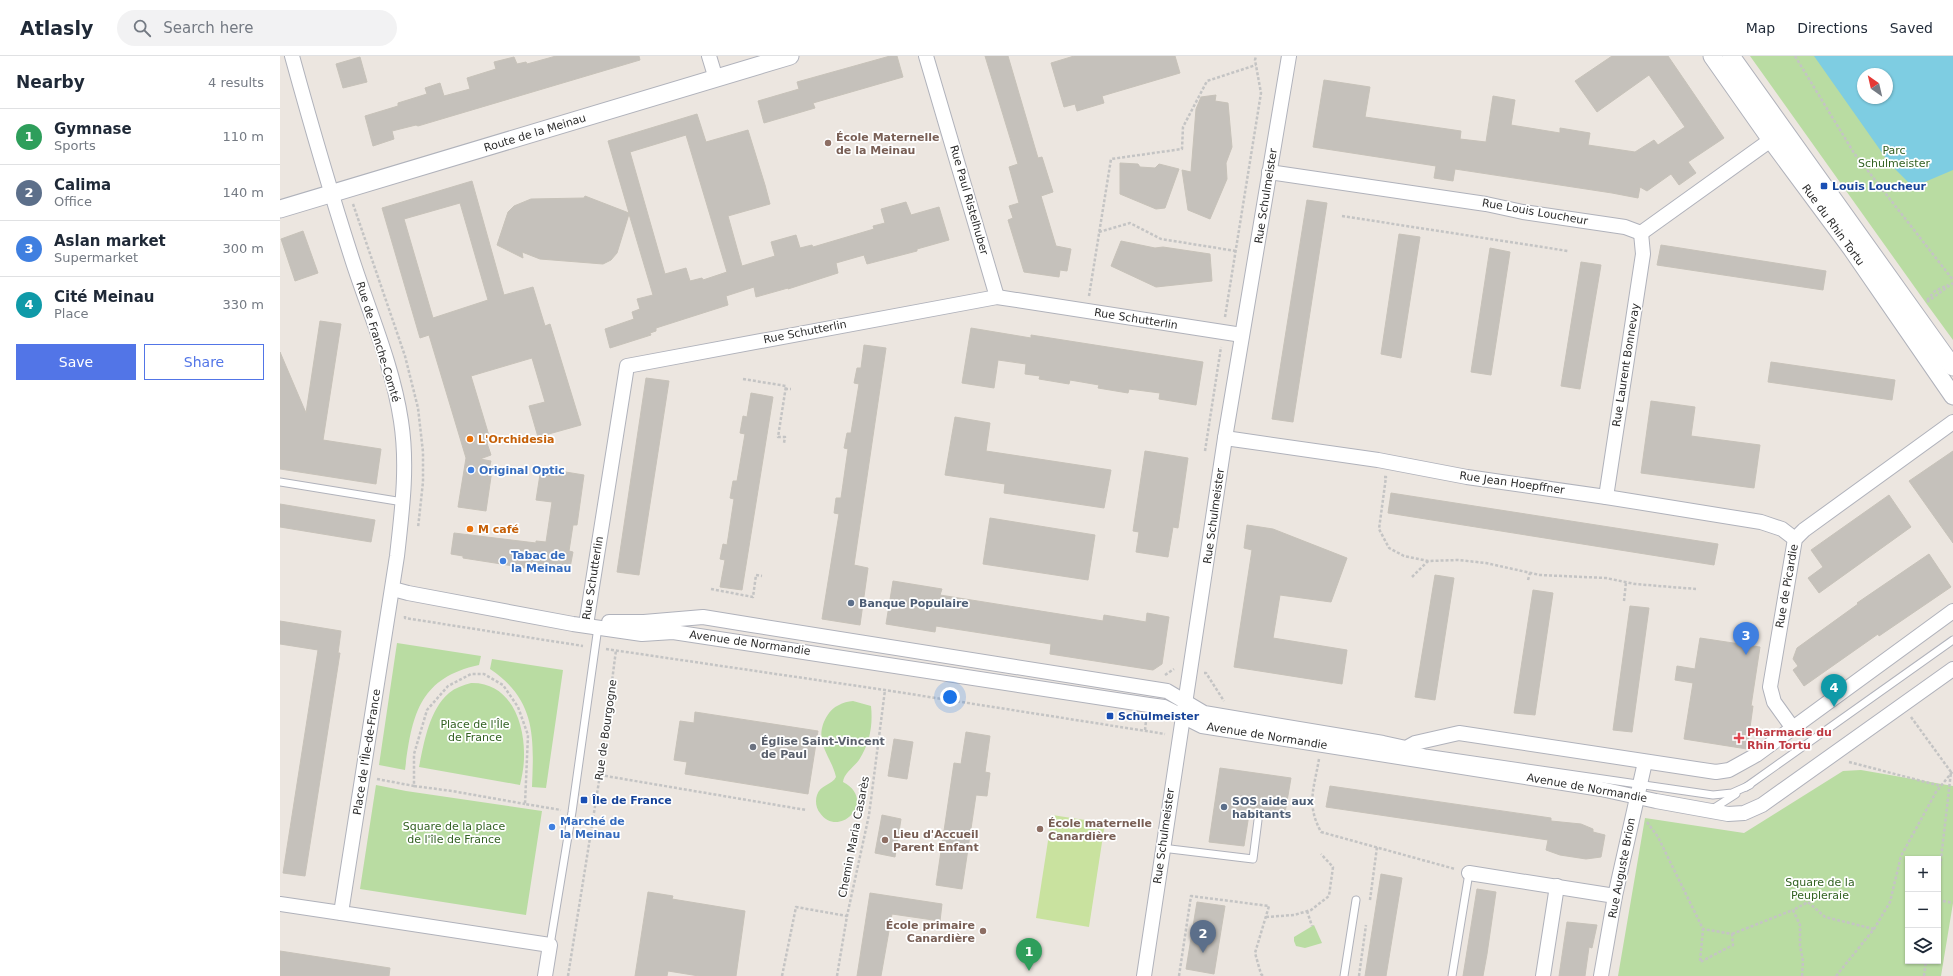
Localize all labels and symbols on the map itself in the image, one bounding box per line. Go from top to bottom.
north arrow [1857,68,1893,104]
street label: Route de la Meinau [482,111,588,155]
place label: École Maternelle de la Meinau [836,131,939,157]
marker: École Maternelle de la Meinau [823,138,833,148]
street label: Rue Paul Ristelhuber [947,144,991,257]
park label: Parc Schulmeister [1858,144,1930,170]
street label: Rue Schulmeister [1252,147,1280,245]
place label: Louis Loucheur [1832,180,1927,193]
marker: Louis Loucheur [1819,181,1829,191]
street label: Rue du Rhin Tortu [1799,182,1867,268]
street label: Rue Louis Loucheur [1481,196,1589,228]
street label: Rue de Franche-Comté [353,280,403,404]
street label: Rue Laurent Bonnevay [1610,302,1642,428]
street label: Rue Schutterlin [1093,306,1179,332]
street label: Rue Schutterlin [762,318,848,346]
place label: L'Orchidesia [478,433,554,446]
marker: L'Orchidesia [465,434,475,444]
place label: Original Optic [479,464,565,477]
marker: Original Optic [466,465,476,475]
street label: Rue Schulmeister [1201,467,1227,565]
street label: Rue Jean Hoepffner [1459,469,1566,497]
place label: M café [478,523,519,536]
marker: M café [465,524,475,534]
street label: Rue Schutterlin [580,535,606,621]
street label: Rue de Picardie [1773,543,1801,629]
place label: Tabac de la Meinau [511,549,571,575]
marker: Tabac de la Meinau [498,556,508,566]
place label: Banque Populaire [859,597,969,610]
marker: Banque Populaire [846,598,856,608]
pin: 3 [1733,622,1759,655]
street label: Avenue de Normandie [689,628,812,658]
pin: 4 [1821,674,1847,707]
street label: Rue de Bourgogne [592,679,620,781]
your location [940,687,960,707]
street label: Place de l'Île-de-France [351,688,383,816]
place label: Schulmeister [1118,710,1200,723]
marker: Schulmeister [1105,711,1115,721]
park label: Place de l'Île de France [440,718,510,744]
street label: Avenue de Normandie [1206,720,1329,752]
place label: Pharmacie du Rhin Tortu [1747,726,1832,752]
marker: Pharmacie du Rhin Tortu [1734,733,1744,743]
place label: Église Saint-Vincent de Paul [761,735,885,761]
marker: Église Saint-Vincent de Paul [748,742,758,752]
street label: Avenue de Normandie [1526,771,1648,805]
street label: Chemin Maria Casarès [836,775,872,899]
street label: Rue Schulmeister [1151,787,1177,885]
place label: Île de France [592,794,672,807]
marker: Île de France [579,795,589,805]
place label: SOS aide aux habitants [1232,795,1314,821]
marker: SOS aide aux habitants [1219,802,1229,812]
place label: Marché de la Meinau [560,815,625,841]
place label: École maternelle Canardière [1048,817,1152,843]
street label: Rue Auguste Brion [1606,817,1638,919]
park label: Square de la place de l'île de France [403,820,505,846]
marker: Marché de la Meinau [547,822,557,832]
marker: École maternelle Canardière [1035,824,1045,834]
place label: Lieu d'Accueil Parent Enfant [893,828,979,854]
marker: Lieu d'Accueil Parent Enfant [880,835,890,845]
park label: Square de la Peupleraie [1785,876,1855,902]
place label: École primaire Canardière [886,919,975,945]
pin: 2 [1190,920,1216,953]
marker: École primaire Canardière [978,926,988,936]
pin: 1 [1016,938,1042,971]

